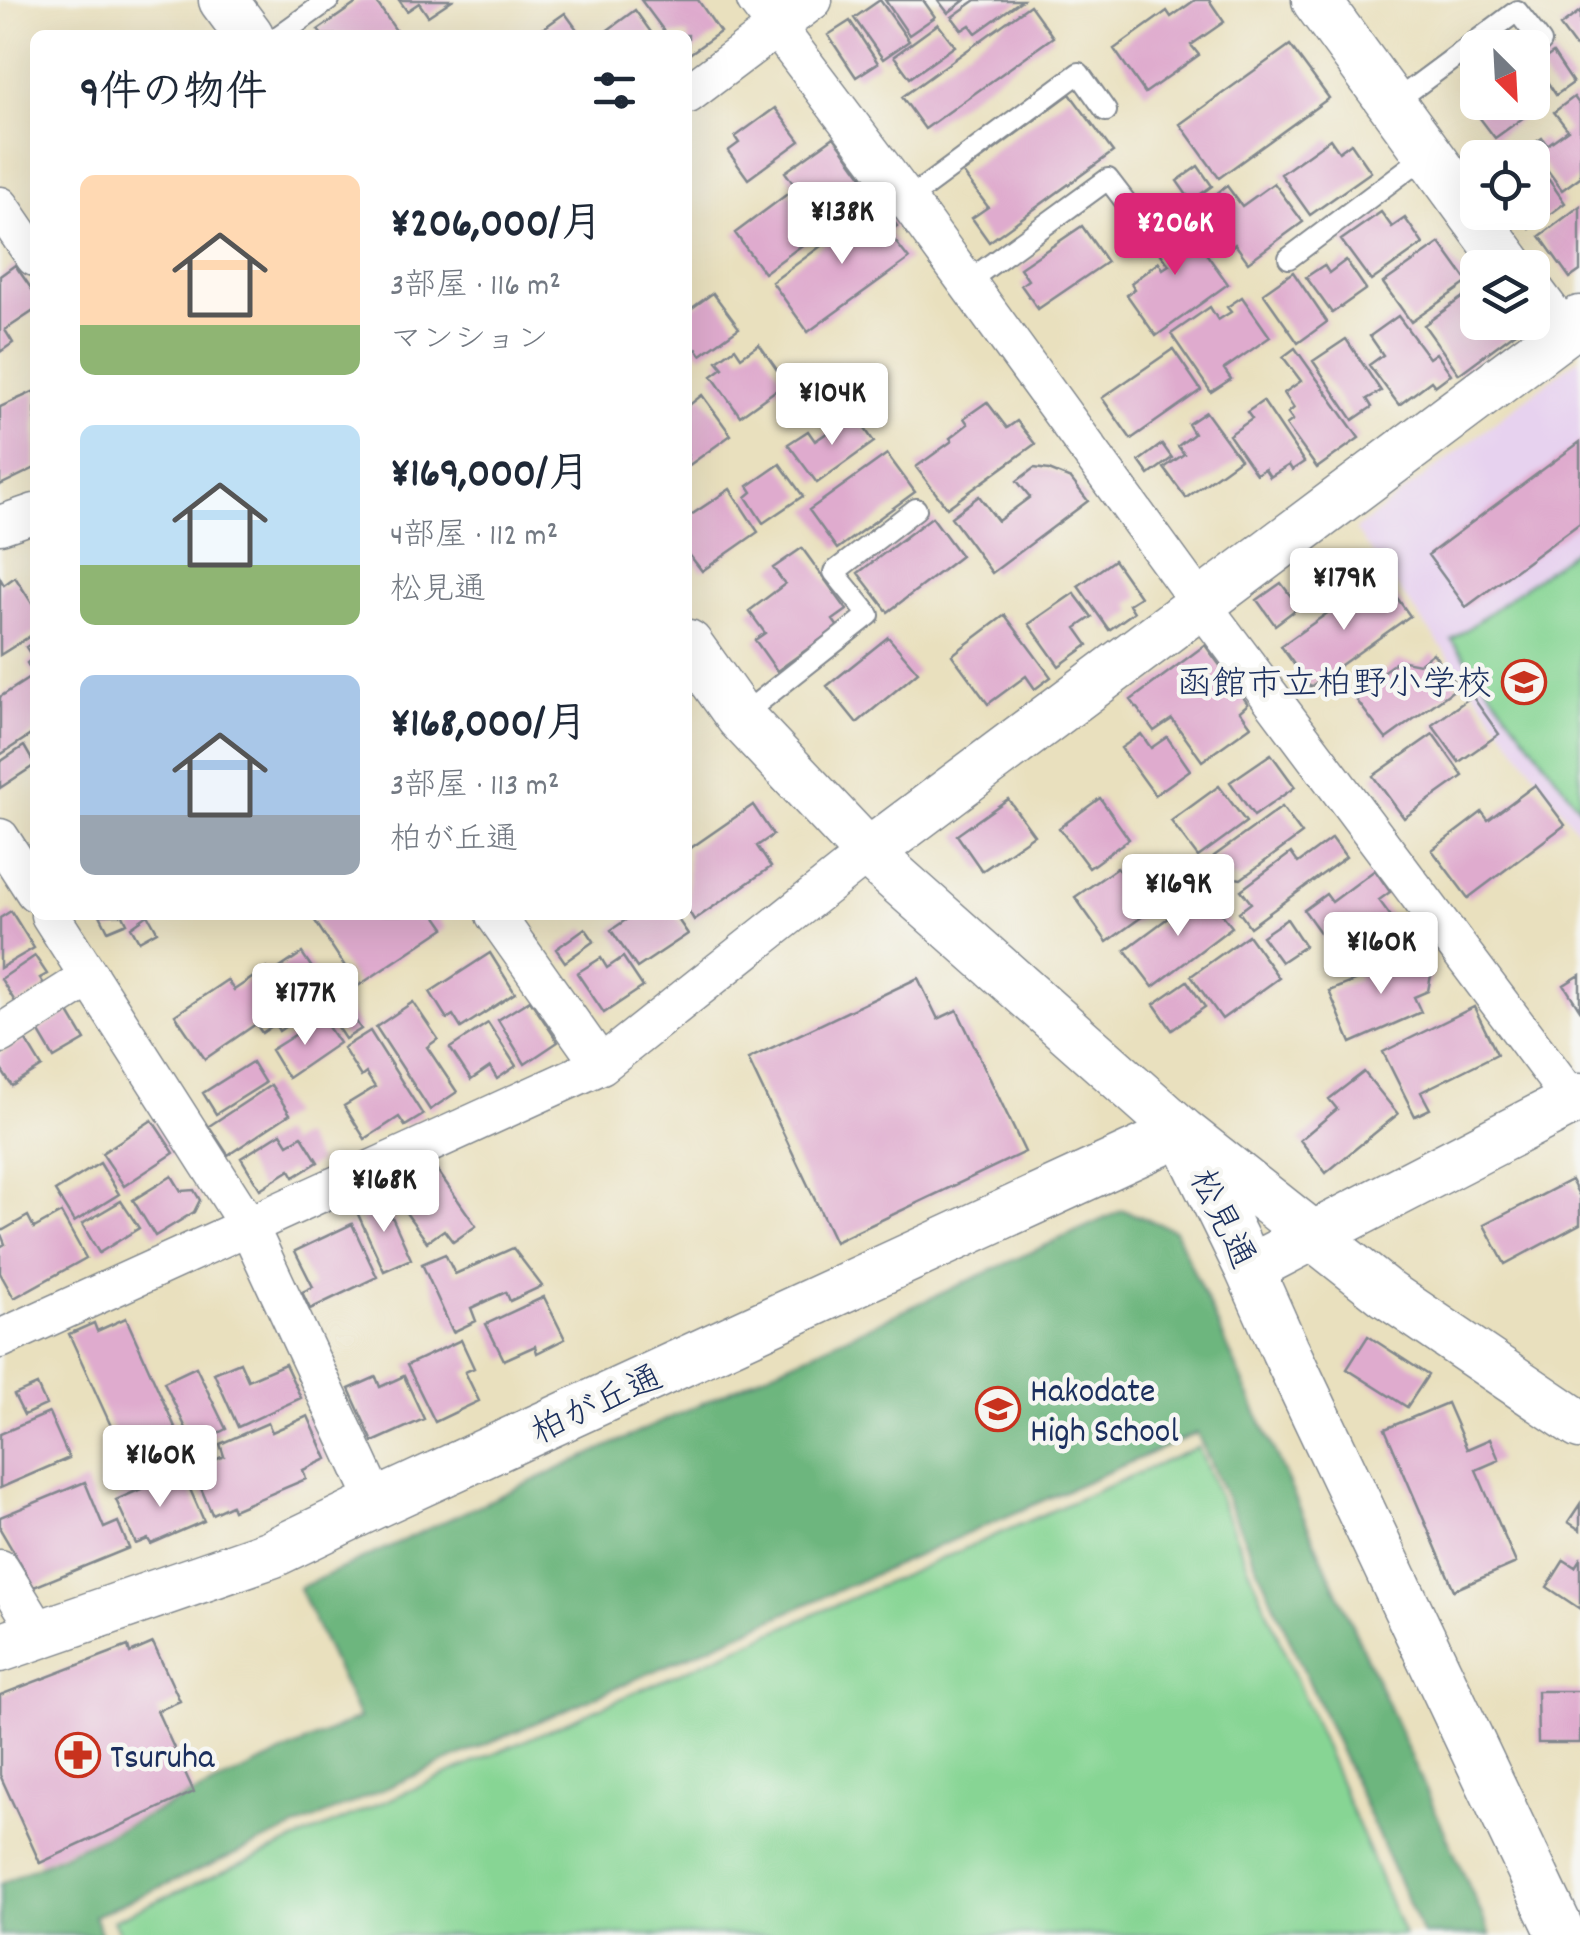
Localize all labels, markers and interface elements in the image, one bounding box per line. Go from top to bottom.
north arrow [1460,30,1550,120]
map controls [1460,30,1550,340]
icon: filters [587,63,642,118]
text: 9件の物件 [80,66,267,126]
button: locate [1460,140,1550,230]
pin: ¥138K [772,182,912,267]
text: ¥138K [810,191,874,237]
pin: ¥206K [1105,193,1245,278]
text: ¥206,000/月 [390,197,603,257]
text: ¥206K [1136,202,1214,248]
icon: home [160,215,280,335]
button: layers [1460,250,1550,340]
text: 3部屋 · 116 m² [390,265,561,311]
text: マンション [390,319,549,365]
pin: ¥104K [762,363,902,448]
text: ¥104K [798,372,866,418]
text: ¥169,000/月 [390,447,590,507]
icon: home [160,465,280,585]
text: 4部屋 · 112 m² [390,515,558,561]
pin: ¥179K [1274,548,1414,633]
text: ¥179K [1312,557,1376,603]
text: 松見通 [390,569,486,615]
school or university icon: 函館市立柏野小学校 [1501,659,1547,705]
place label: 函館市立柏野小学校 [1177,662,1492,712]
text: ¥168,000/月 [390,697,588,757]
icon: home [160,715,280,835]
text: 3部屋 · 113 m² [390,765,559,811]
text: 柏が丘通 [390,819,518,865]
pin: ¥169K [1108,854,1248,939]
text: ¥169K [1144,863,1212,909]
pin: ¥160K [1311,912,1451,997]
text: ¥160K [1346,921,1416,967]
pin: ¥177K [235,963,375,1048]
text: ¥177K [274,972,336,1018]
pin: ¥168K [314,1150,454,1235]
text: ¥168K [351,1159,417,1205]
street label: 松見通 [1174,1162,1265,1278]
street label: 柏が丘通 [524,1355,672,1460]
place label: Hakodate High School [1030,1369,1179,1459]
school or university icon: Hakodate High School [975,1386,1021,1432]
pin: ¥160K [90,1425,230,1510]
text: ¥160K [125,1434,195,1480]
pharmacy icon: Tsuruha [55,1732,101,1778]
place label: Tsuruha [110,1735,215,1785]

